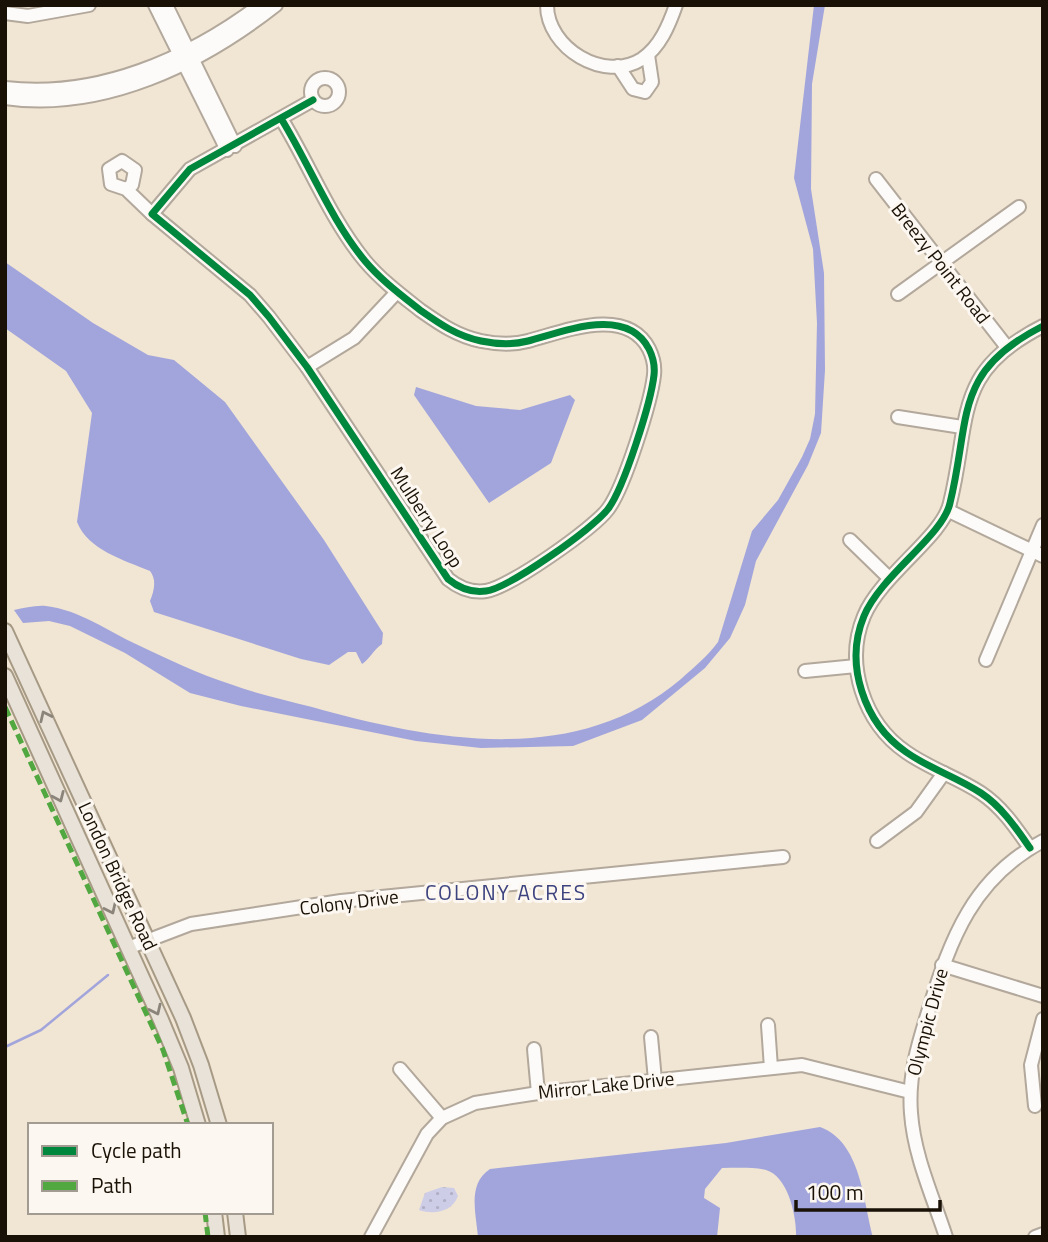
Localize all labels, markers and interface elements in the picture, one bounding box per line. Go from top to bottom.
street label: Breezy Point Road [885,196,998,329]
street label: Mulberry Loop [384,460,471,573]
one-way arrow [39,711,53,724]
one-way arrow [51,790,65,802]
street label: London Bridge Road [71,797,166,955]
district label: COLONY ACRES [425,876,587,908]
street label: Colony Drive [298,881,400,922]
one-way arrow [102,902,116,914]
street label: Olympic Drive [898,965,955,1079]
one-way arrow [148,1003,162,1015]
street label: Mirror Lake Drive [536,1063,675,1106]
legend [28,1123,273,1214]
text: Cycle path [91,1134,182,1166]
scale bar [796,1168,940,1212]
text: Path [91,1169,133,1201]
text: 100 m [806,1176,863,1208]

